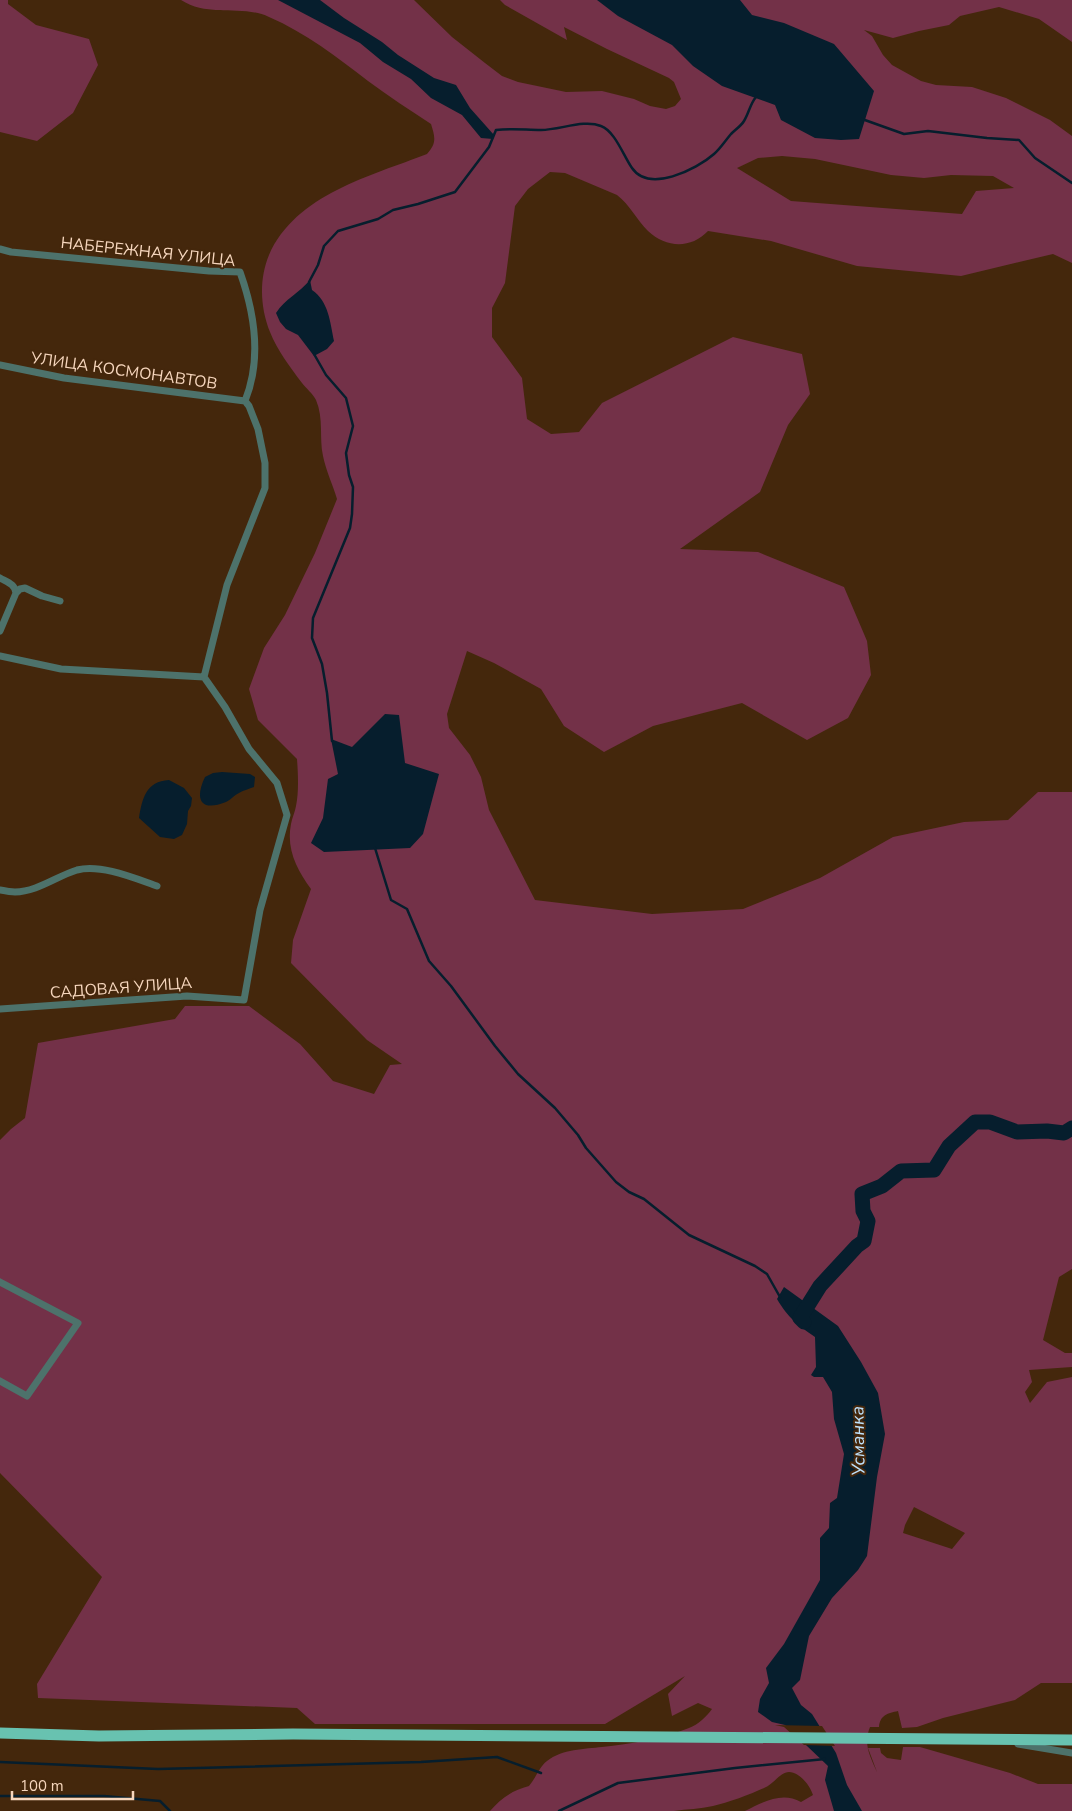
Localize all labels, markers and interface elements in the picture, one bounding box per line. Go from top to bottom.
street label: НАБЕРЕЖНАЯ УЛИЦА [60,232,237,272]
street label: УЛИЦА КОСМОНАВТОВ [28,347,219,395]
street label: САДОВАЯ УЛИЦА [49,972,193,1004]
water label: Усманка [845,1406,871,1476]
scale bar [12,1768,134,1800]
text: 100 m [20,1776,64,1796]

